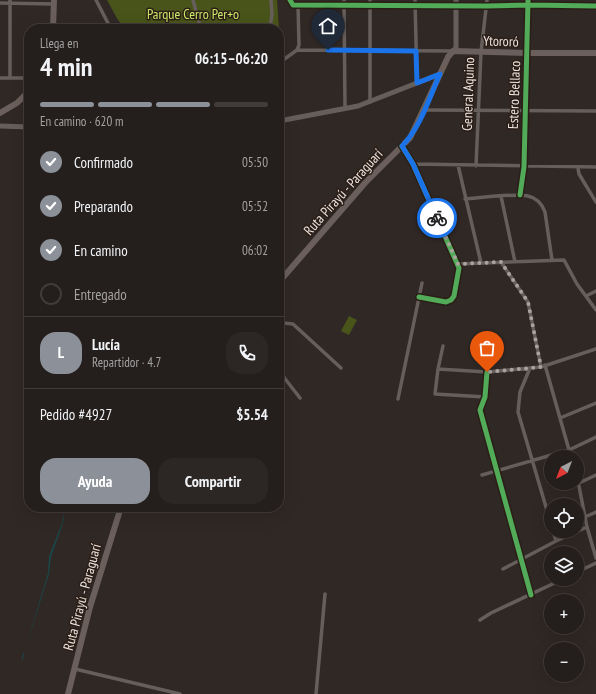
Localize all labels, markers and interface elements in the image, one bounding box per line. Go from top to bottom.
park label: Parque Cerro Per+o [147,5,239,23]
pin [311,9,345,50]
icon: home [317,15,339,37]
street label: Ytororó [483,31,519,51]
text: Llega en [40,35,78,52]
text: 06:15–06:20 [195,49,268,68]
text: 4 min [40,50,93,83]
street label: General Aquino [458,57,478,131]
street label: Estero Bellaco [504,61,524,129]
text: En camino · 620 m [40,113,124,130]
street label: Ruta Pirayú - Paraguarí [300,145,386,239]
icon: check [40,151,62,173]
text: Confirmado [74,153,133,172]
text: 05:50 [242,154,268,171]
icon: check [40,195,62,217]
text: Preparando [74,197,133,216]
text: 05:52 [242,198,268,215]
courier [417,198,457,238]
icon: bike [426,207,448,229]
icon: check [40,239,62,261]
text: En camino [74,241,128,260]
text: 06:02 [242,242,268,259]
text: Entregado [74,285,127,304]
pin [470,331,504,372]
button: phone [226,332,268,374]
text: Lucía [92,335,120,354]
icon: bag [476,337,498,359]
text: L [58,343,64,362]
text: Repartidor · 4.7 [92,354,161,371]
text: Pedido #4927 [40,405,112,424]
text: $5.54 [236,405,268,424]
north arrow [544,450,584,490]
map controls [544,450,584,682]
button: Ayuda [40,458,150,504]
button: Compartir [158,458,268,504]
button: locate [544,498,584,538]
street label: Ruta Pirayú - Paraguarí [59,542,105,652]
button: layers [544,546,584,586]
button: + [544,594,584,634]
button: − [544,642,584,682]

